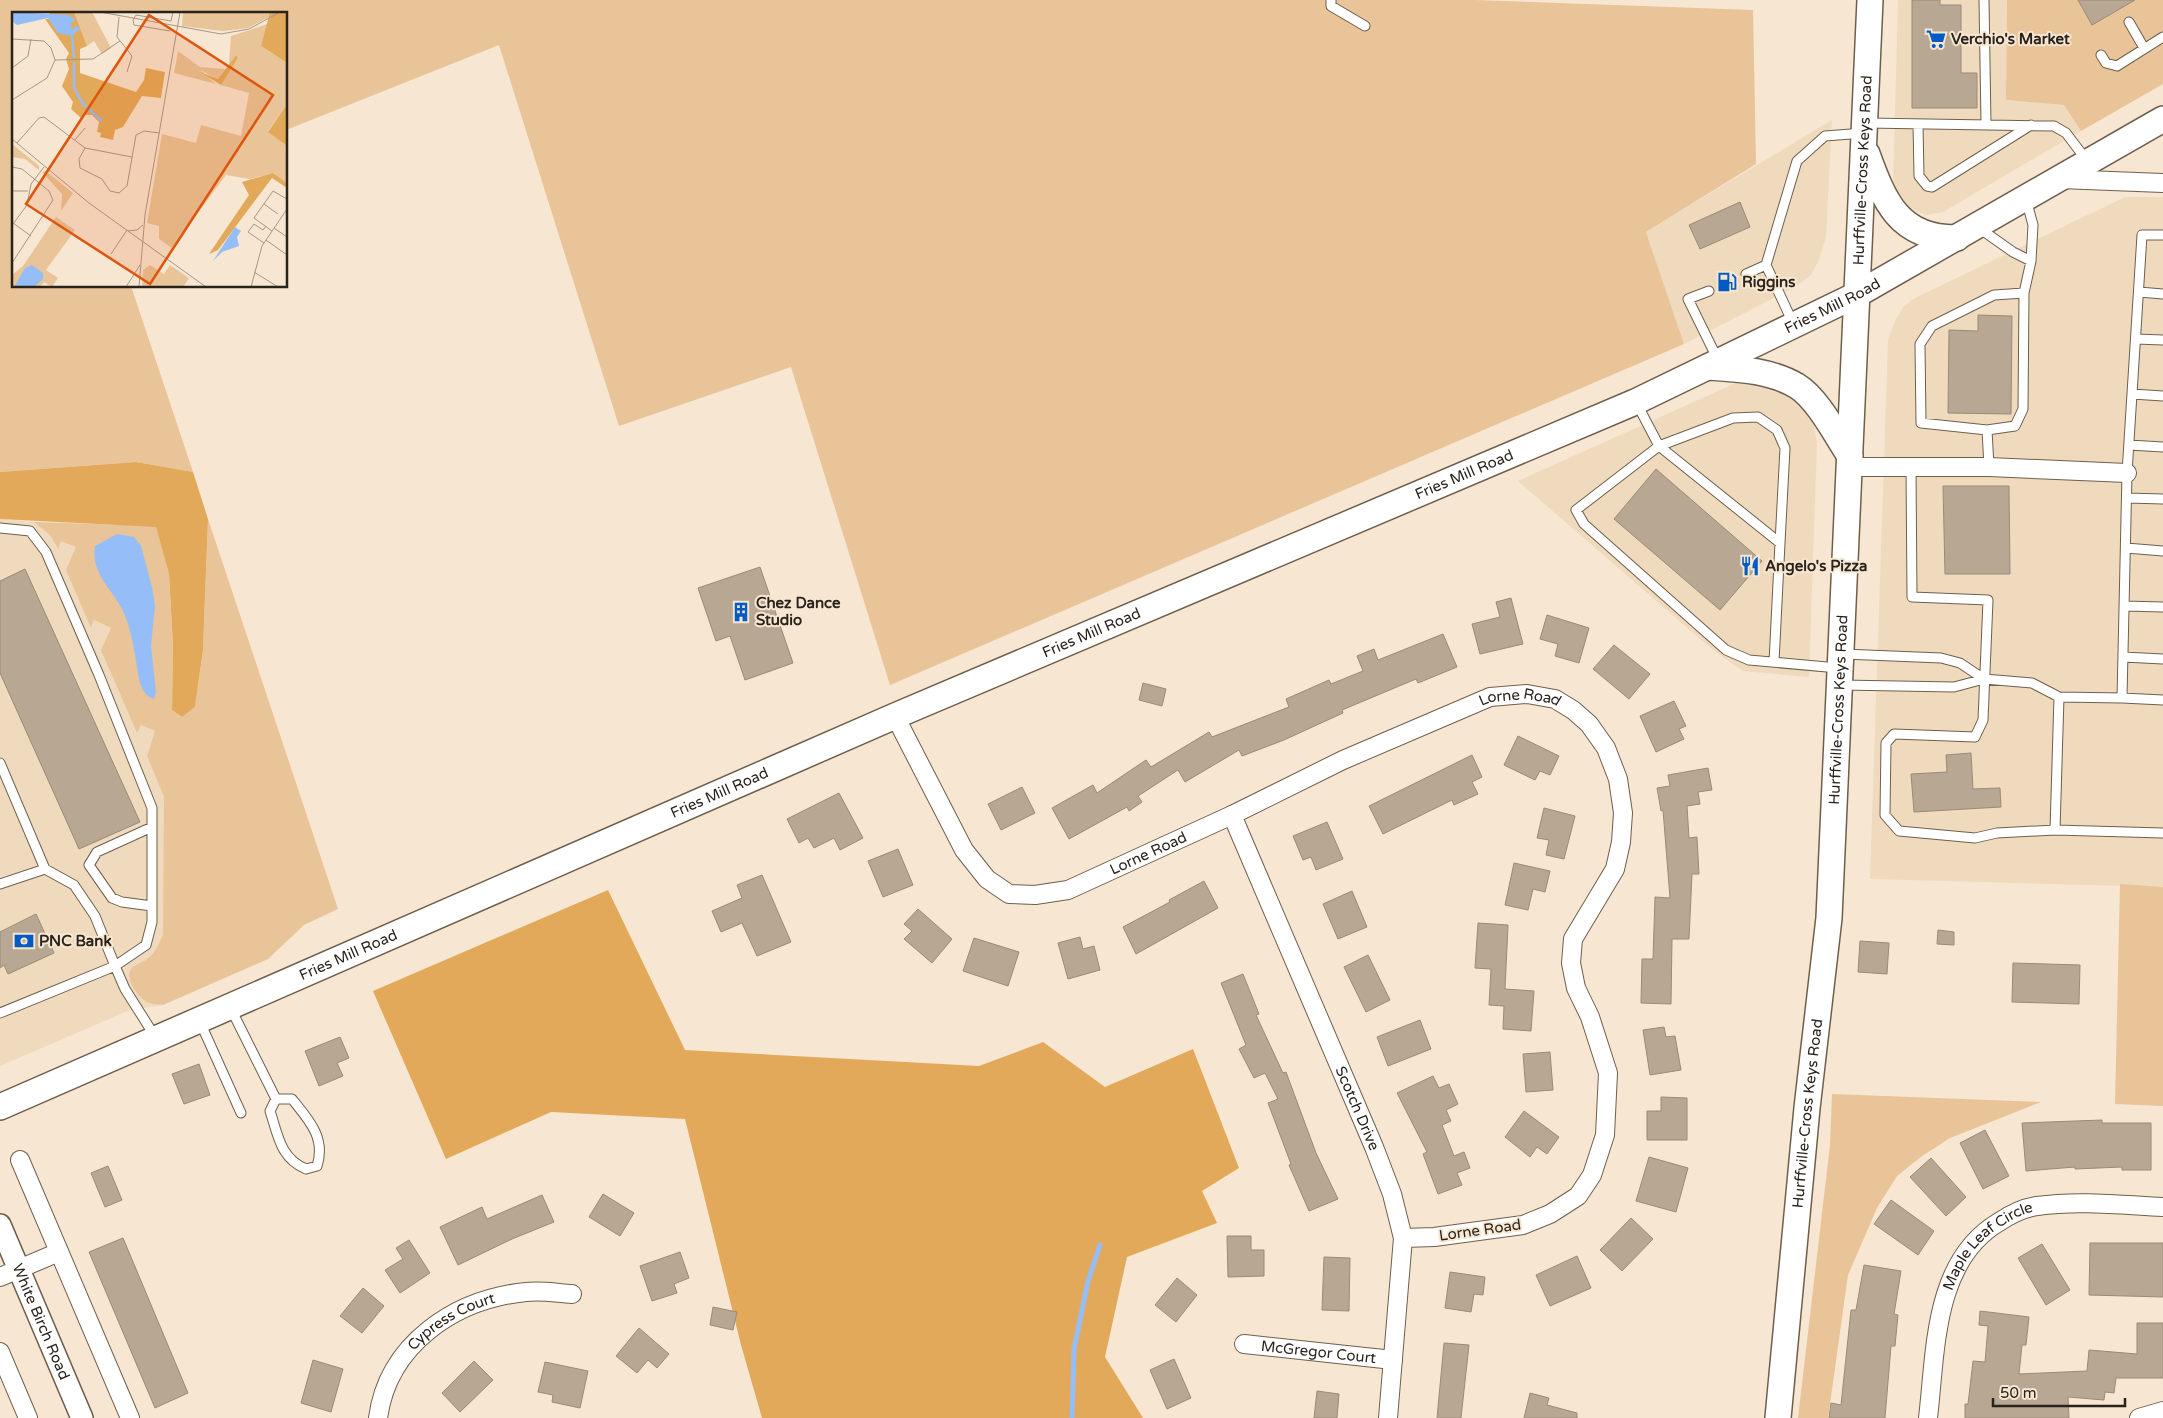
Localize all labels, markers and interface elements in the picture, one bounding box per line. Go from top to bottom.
inset map [12,12,288,288]
supermarket icon: Verchio's Market [1925,28,1947,50]
place label: Verchio's Market [1951,30,2070,48]
street label: Hurffville-Cross Keys Road [1849,75,1876,266]
fuel station icon: Riggins [1716,271,1738,293]
place label: Riggins [1742,273,1795,292]
street label: Fries Mill Road [1781,274,1883,337]
street label: Fries Mill Road [1412,446,1516,503]
restaurant icon: Angelo's Pizza [1739,555,1761,577]
place label: Angelo's Pizza [1765,557,1867,576]
place label: Chez Dance Studio [756,594,841,629]
building icon: Chez Dance Studio [730,601,752,623]
street label: Fries Mill Road [1040,604,1143,661]
street label: Hurffville-Cross Keys Road [1825,614,1852,805]
street label: Lorne Road [1476,685,1565,710]
street label: Fries Mill Road [668,763,771,822]
street label: Lorne Road [1107,828,1190,879]
street label: Fries Mill Road [296,926,400,984]
bank icon: PNC Bank [13,930,35,952]
place label: PNC Bank [39,932,112,950]
street label: Hurffville-Cross Keys Road [1789,1018,1826,1209]
street label: Scotch Drive [1331,1063,1383,1153]
street label: Maple Leaf Circle [1939,1198,2035,1293]
street label: Lorne Road [1438,1215,1522,1245]
street label: White Birch Road [8,1261,74,1382]
street label: Cypress Court [404,1289,497,1354]
street label: McGregor Court [1260,1337,1377,1367]
scale bar [1993,1376,2126,1408]
text: 50 m [2000,1384,2037,1402]

